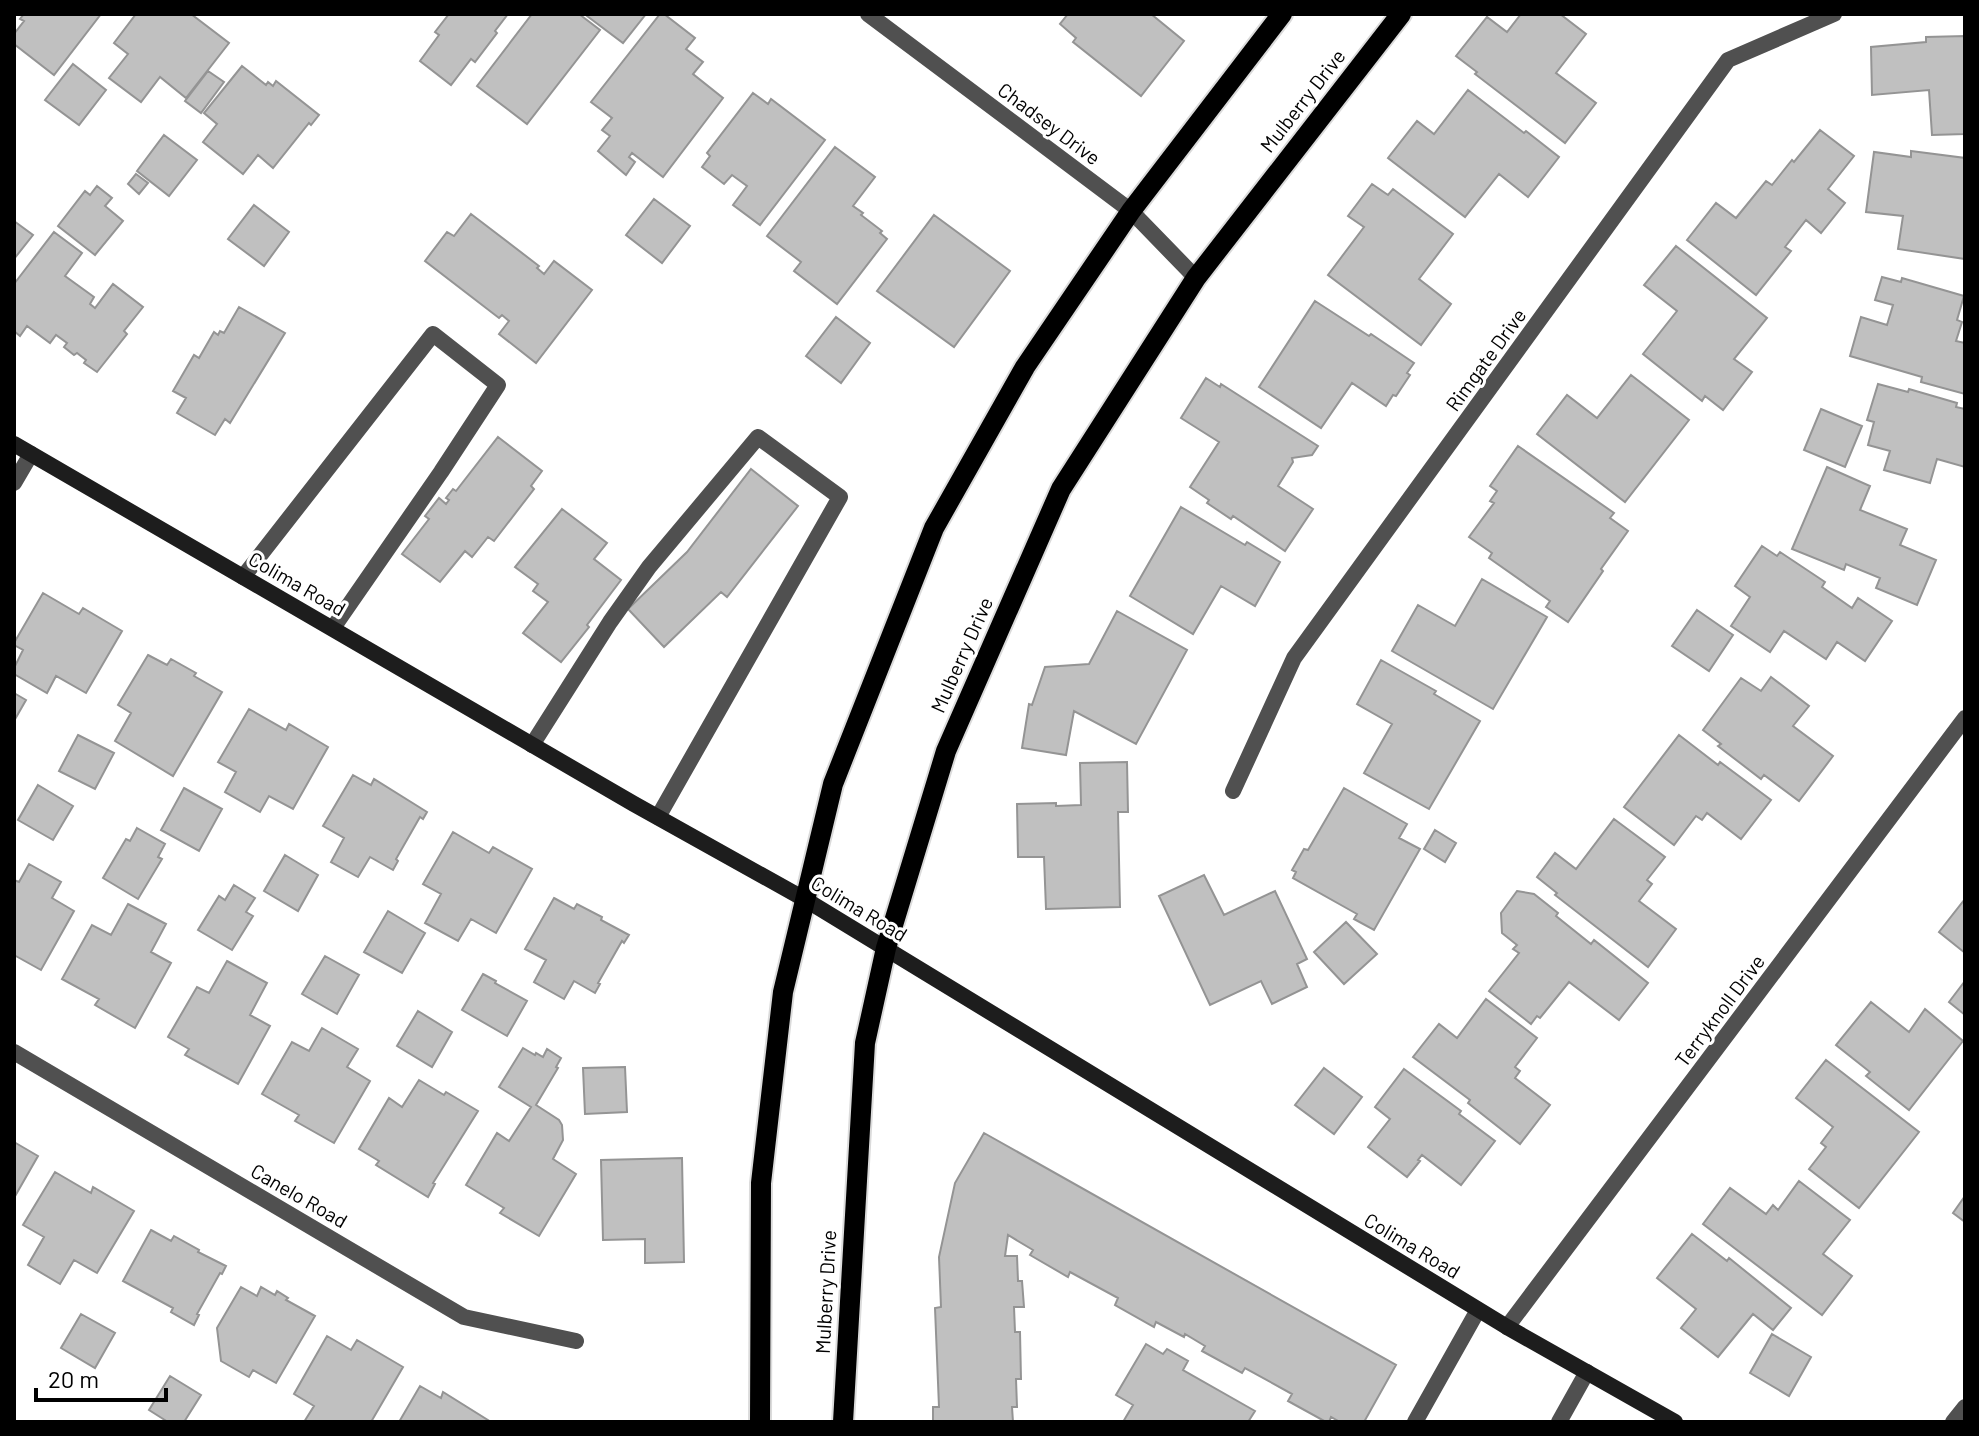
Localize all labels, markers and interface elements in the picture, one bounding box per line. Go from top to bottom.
street label: Mulberry Drive [1255,44,1350,157]
street label: Chadsey Drive [994,77,1105,169]
street label: Rimgate Drive [1440,303,1530,415]
street label: Colima Road [245,546,350,620]
street label: Mulberry Drive [925,593,997,716]
street label: Colima Road [807,870,912,946]
street label: Terryknoll Drive [1669,950,1769,1071]
street label: Canelo Road [247,1158,352,1232]
street label: Colima Road [1360,1207,1465,1283]
street label: Mulberry Drive [810,1229,840,1354]
scale bar [36,1352,166,1402]
text: 20 m [48,1364,99,1393]

